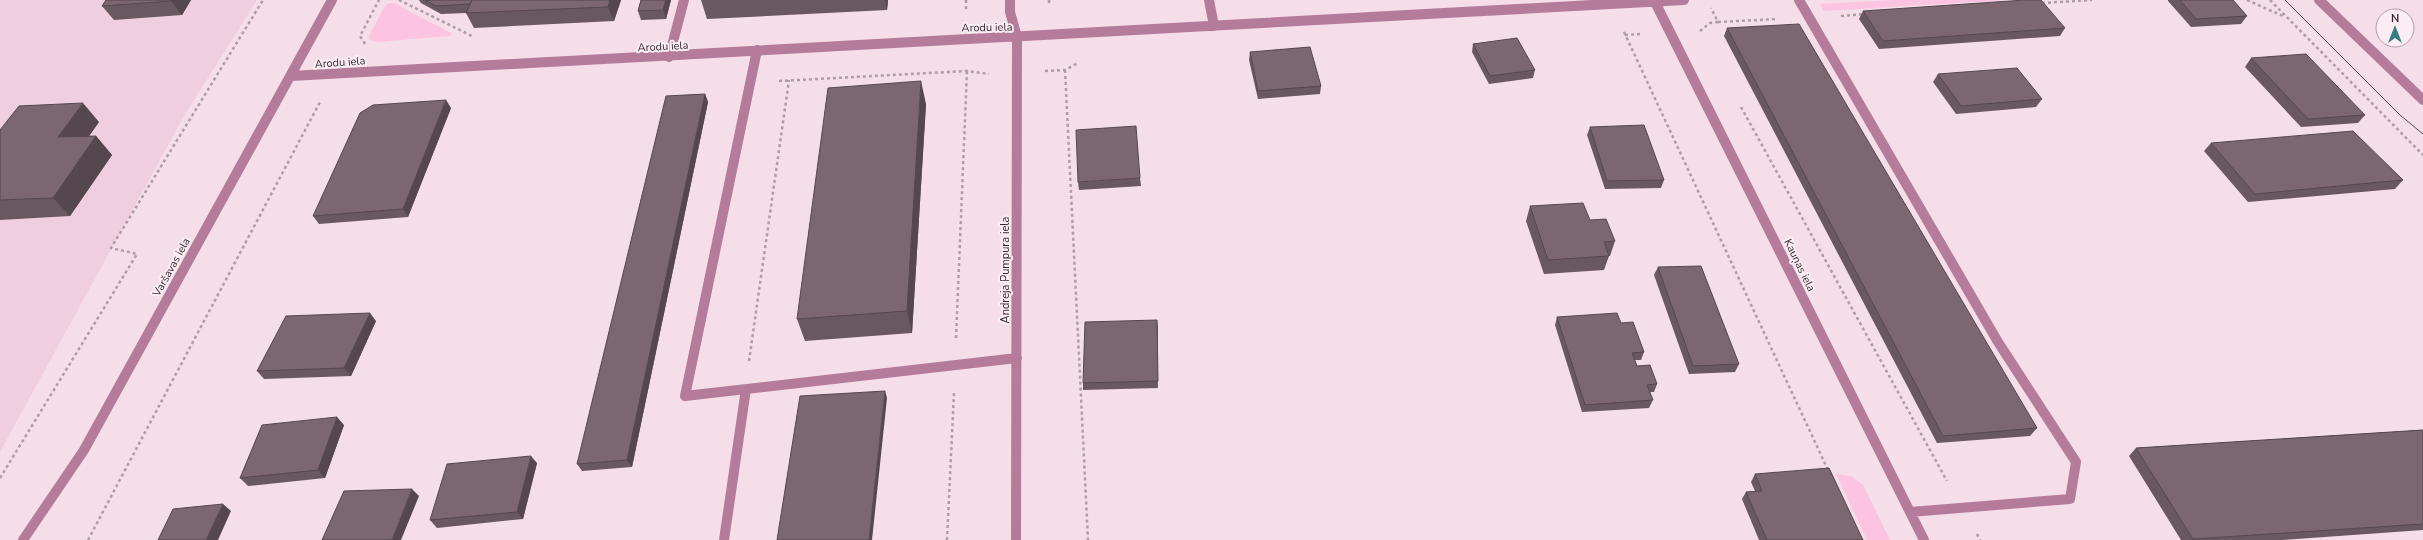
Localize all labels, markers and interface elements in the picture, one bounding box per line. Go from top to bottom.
north arrow [2375,8,2415,48]
text: N [2391,11,2399,26]
street label: Arodu iela [961,20,1013,35]
street label: Arodu iela [637,38,689,55]
street label: Arodu iela [314,53,366,72]
street label: Andreja Pumpura iela [998,216,1013,323]
street label: Varšavas iela [149,235,194,300]
street label: Kauņas iela [1780,237,1819,294]

